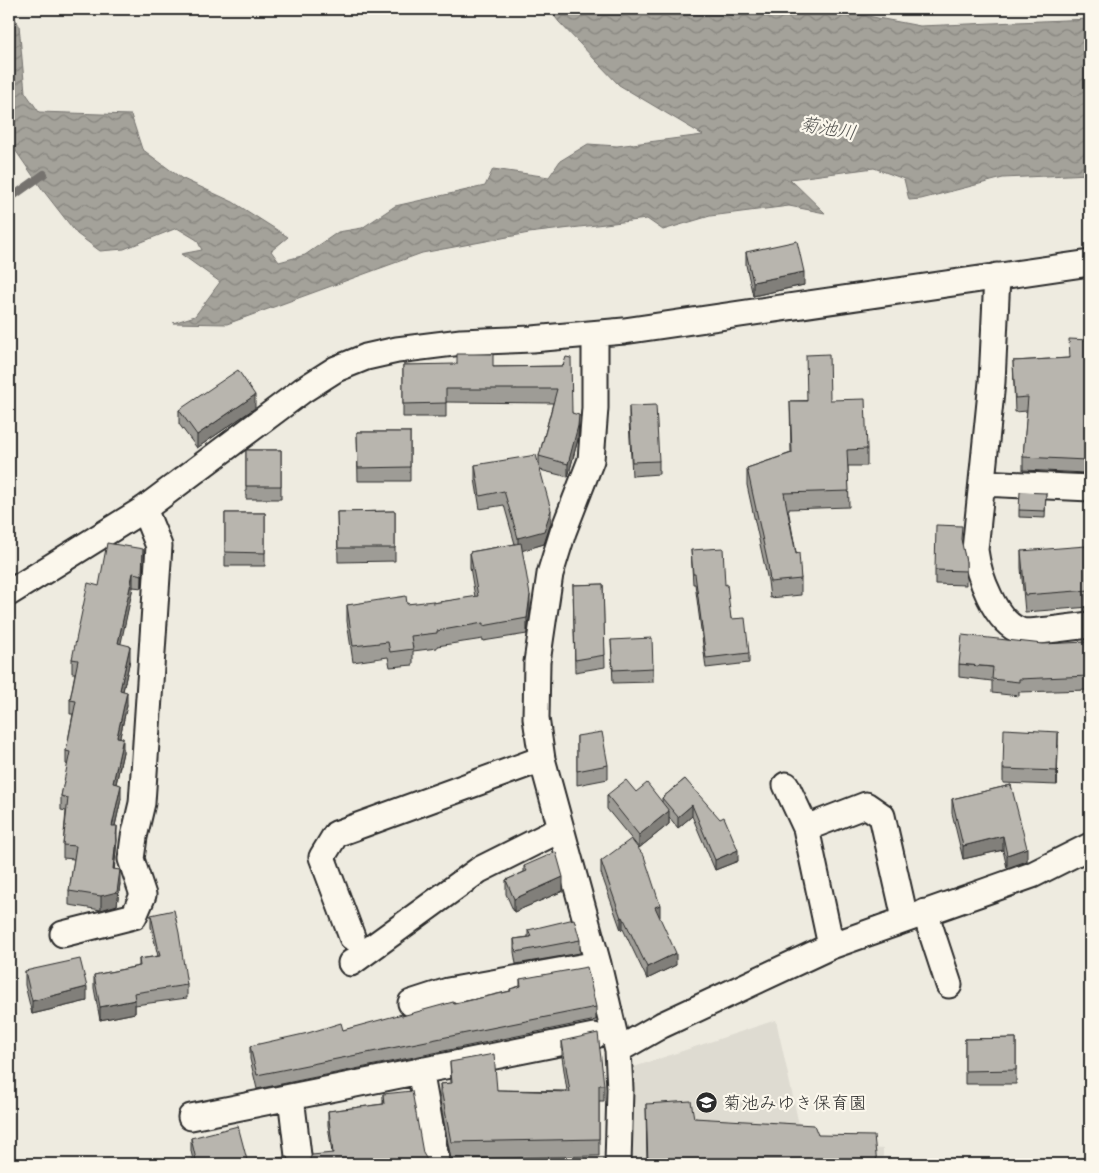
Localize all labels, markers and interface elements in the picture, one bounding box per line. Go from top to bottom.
water label: 菊池川 [798,112,858,144]
school or university icon: 菊池みゆき保育園 [695,1091,719,1115]
place label: 菊池みゆき保育園 [723,1092,867,1114]

